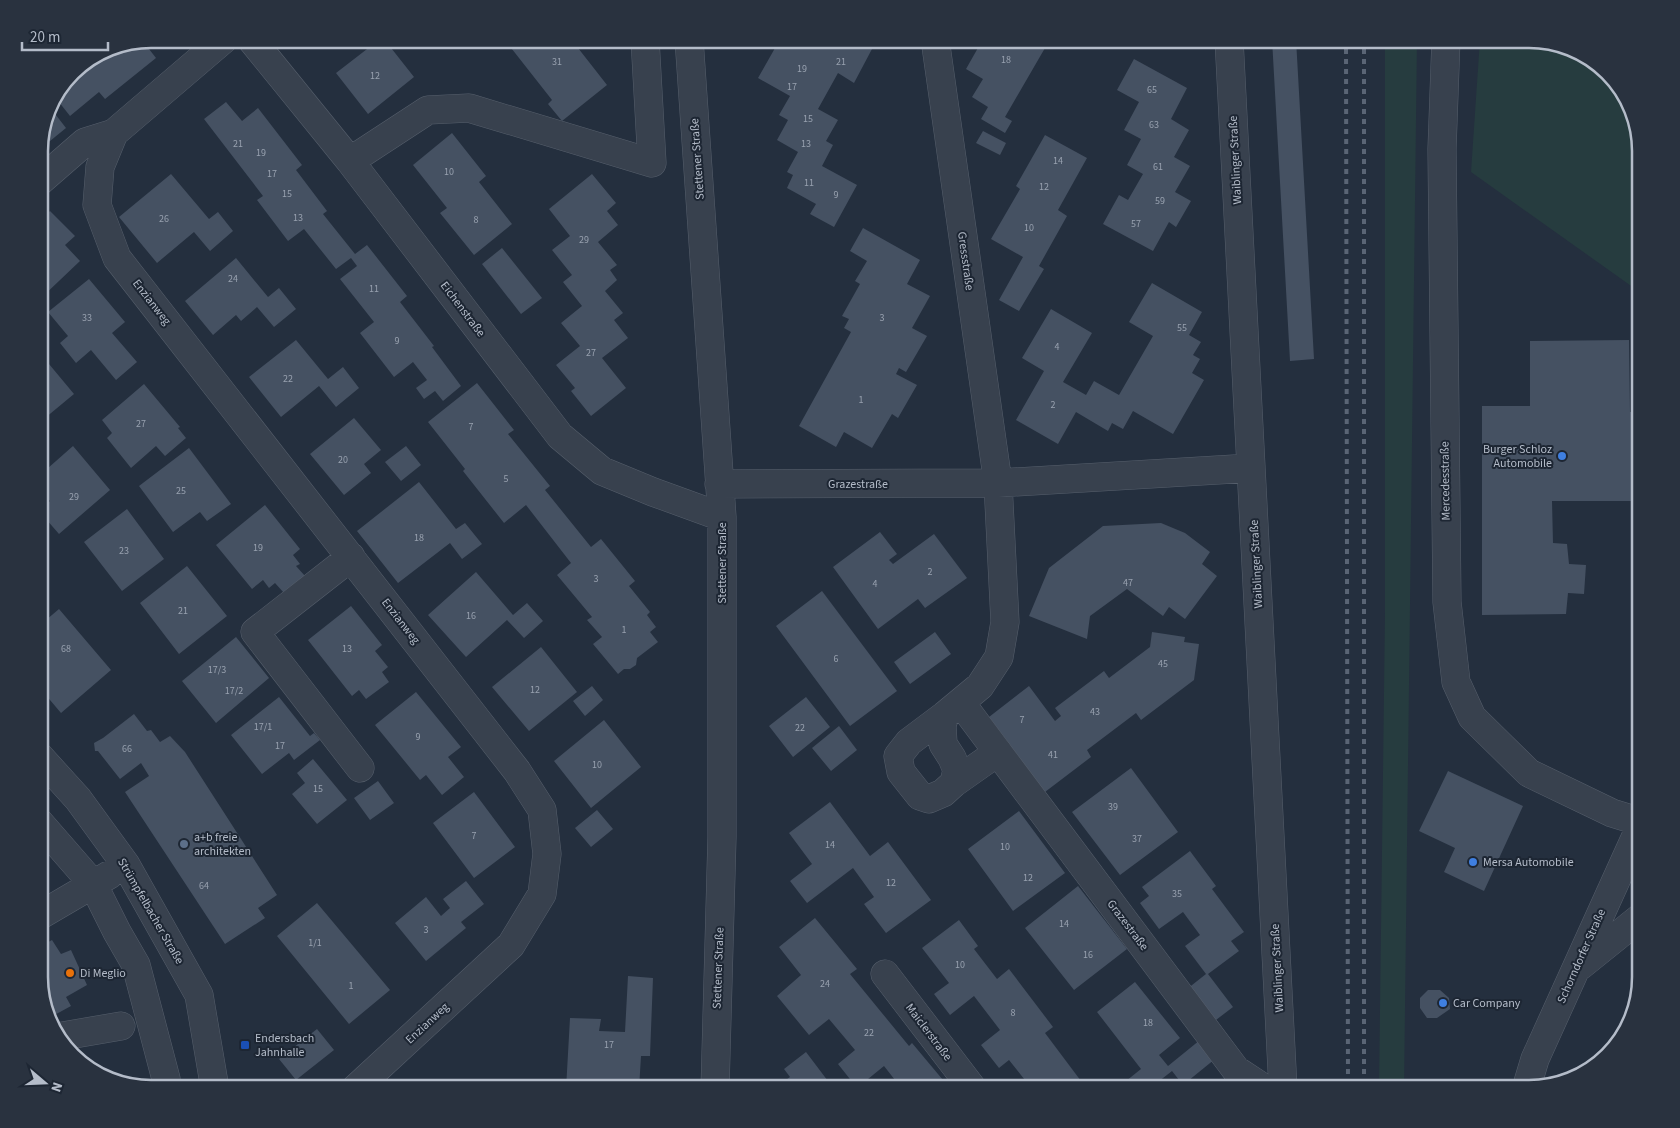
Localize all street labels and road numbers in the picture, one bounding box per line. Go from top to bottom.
street label: Waiblinger Straße [1225,115,1246,205]
street label: Stettener Straße [686,118,709,200]
street label: Gressstraße [953,231,978,292]
street label: Enzianweg [128,276,175,329]
street label: Eichenstraße [436,278,489,341]
street label: Mercedesstraße [1436,441,1455,521]
street label: Grazestraße [828,476,888,493]
street label: Waiblinger Straße [1246,519,1267,609]
street label: Stettener Straße [714,522,731,604]
street label: Enzianweg [377,595,424,648]
street label: Strümpfelbacher Straße [113,855,188,967]
street label: Grazestraße [1103,896,1152,954]
street label: Schorndorfer Straße [1553,906,1610,1006]
street label: Waiblinger Straße [1267,923,1288,1013]
street label: Stettener Straße [709,927,728,1009]
street label: Enzianweg [402,999,453,1048]
street label: Maiclerstraße [901,1000,956,1065]

